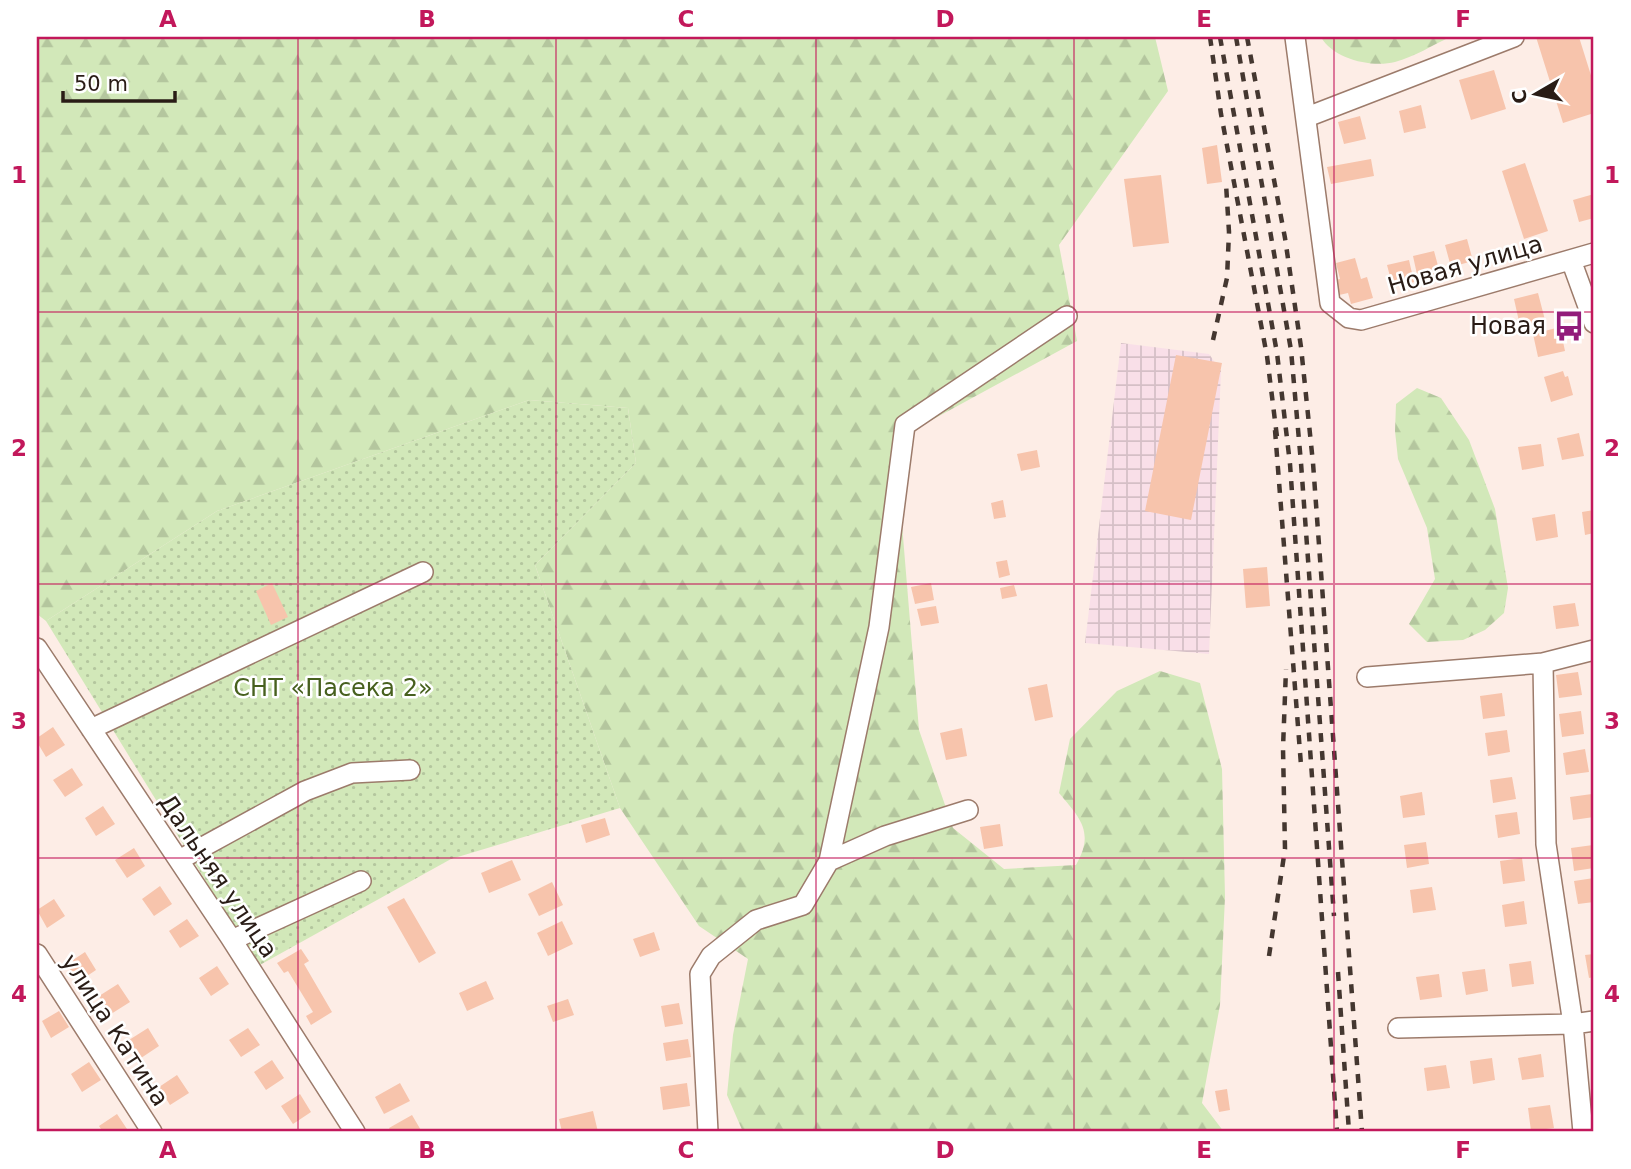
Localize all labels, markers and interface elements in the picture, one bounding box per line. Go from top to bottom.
text: A [159,6,177,32]
text: B [418,6,436,32]
text: C [678,6,694,32]
text: D [935,6,955,32]
text: E [1196,6,1212,32]
text: F [1455,6,1471,32]
scale bar [63,60,175,104]
north arrow [1502,60,1572,130]
text: 50 m [74,72,128,96]
text: С [1507,88,1531,105]
text: 1 [11,162,27,188]
text: 1 [1604,162,1620,188]
street label: Новая улица [1384,230,1546,300]
bus stop icon: Новая [1552,309,1586,343]
place label: Новая [1470,312,1546,340]
text: 2 [11,435,27,461]
text: 2 [1604,435,1620,461]
park label: СНТ «Пасека 2» [233,674,433,702]
text: 3 [11,708,27,734]
text: 3 [1604,708,1620,734]
street label: Дальняя улица [153,789,283,963]
street label: улица Катина [55,949,175,1111]
text: 4 [11,981,27,1007]
text: 4 [1604,981,1620,1007]
text: A [159,1137,177,1163]
text: B [418,1137,436,1163]
text: C [678,1137,694,1163]
text: D [935,1137,955,1163]
text: E [1196,1137,1212,1163]
text: F [1455,1137,1471,1163]

